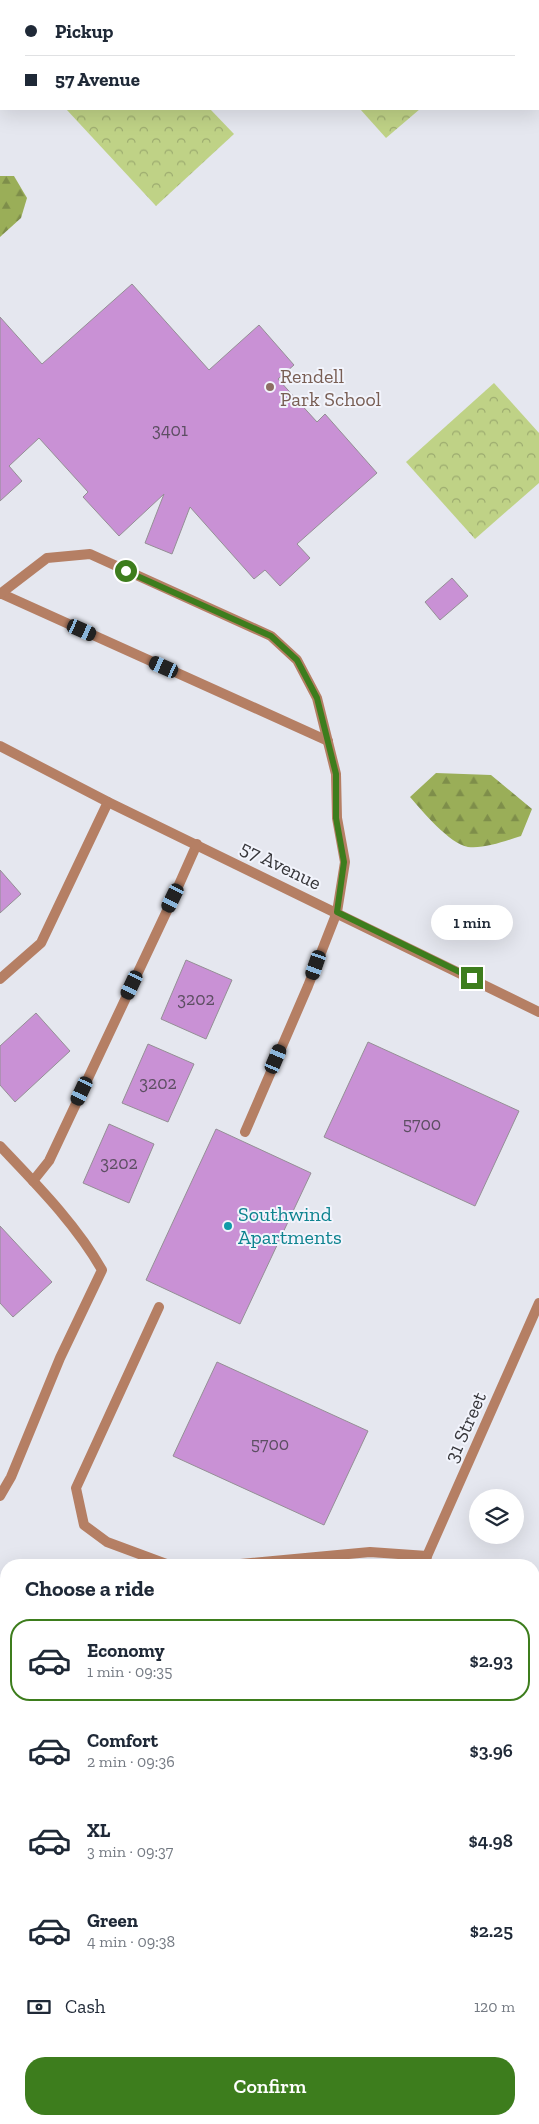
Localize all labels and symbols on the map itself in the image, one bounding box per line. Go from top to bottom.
place label: Rendell Park School [280,364,381,411]
marker: Rendell Park School [264,381,276,393]
house number: 3401 [152,419,188,441]
route start [115,560,137,582]
car [65,617,98,643]
car [147,654,180,680]
street label: 57 Avenue [237,835,325,895]
car [159,881,186,915]
callout: 1 min [431,906,513,940]
car [304,948,327,982]
route end [461,967,483,989]
car [118,968,145,1002]
house number: 3202 [177,988,215,1010]
car [263,1042,288,1076]
house number: 3202 [139,1072,177,1094]
car [68,1074,95,1108]
house number: 5700 [403,1113,441,1135]
house number: 3202 [100,1152,138,1174]
place label: Southwind Apartments [238,1202,342,1249]
marker: Southwind Apartments [222,1220,234,1232]
street label: 31 Street [439,1387,491,1466]
house number: 5700 [251,1433,289,1455]

